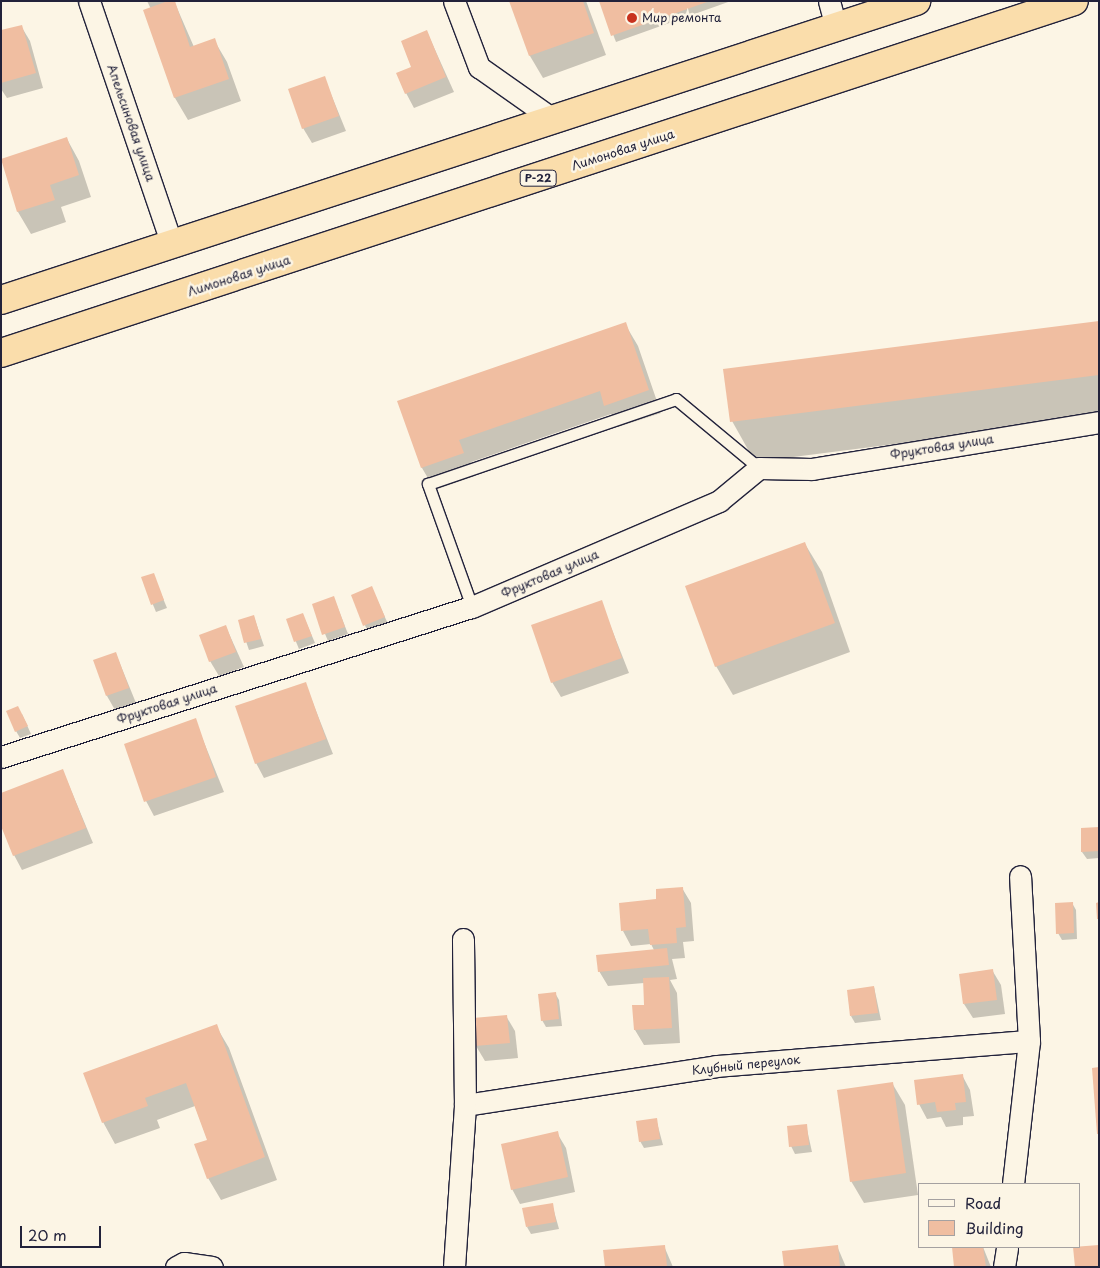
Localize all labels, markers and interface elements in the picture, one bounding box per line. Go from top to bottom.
place label: Мир ремонта [642,11,722,25]
marker: Мир ремонта [626,12,638,24]
street label: Апельсиновая улица [104,62,158,184]
street label: Лимоновая улица [570,127,676,173]
road number: Р-22 [519,170,557,187]
street label: Лимоновая улица [186,253,292,299]
street label: Фруктовая улица [889,432,995,462]
street label: Фруктовая улица [499,547,601,601]
street label: Фруктовая улица [115,681,219,727]
street label: Клубный переулок [691,1052,801,1078]
legend [918,1183,1080,1248]
text: Road [965,1191,1001,1214]
scale bar [22,1216,104,1248]
text: Building [965,1216,1024,1239]
text: 20 m [28,1223,67,1246]

